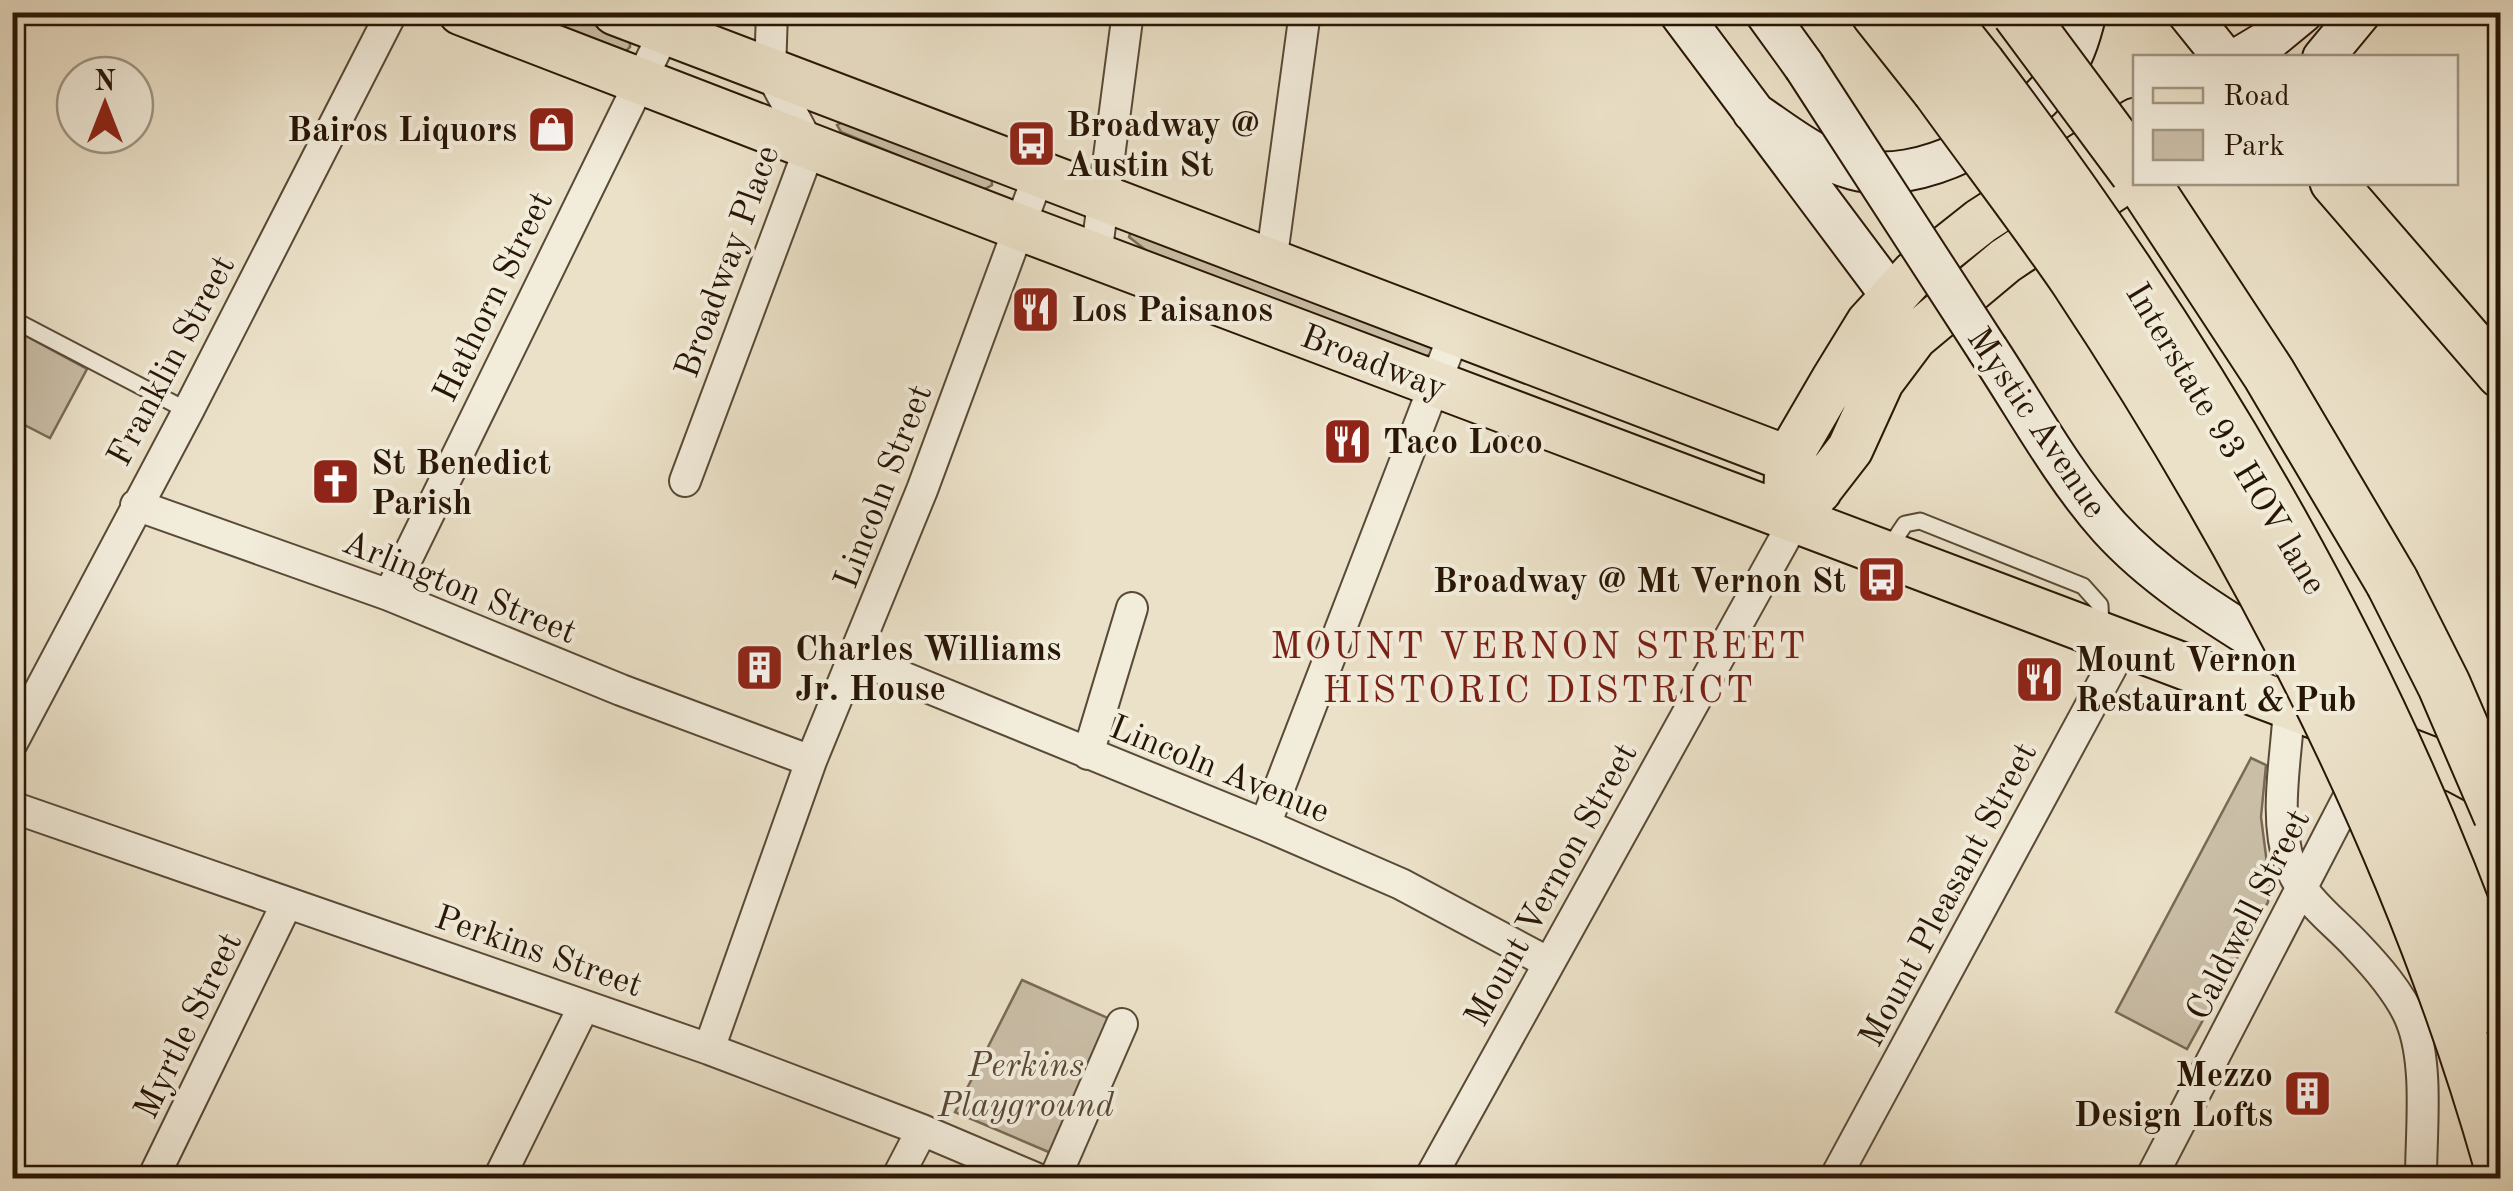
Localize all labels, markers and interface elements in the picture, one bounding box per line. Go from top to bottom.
north arrow [55,55,155,155]
legend [2133,55,2458,185]
text: N [94,69,116,97]
text: Road [2223,82,2290,112]
shop icon: Bairos Liquors [526,103,578,155]
place label: Broadway @ Austin St [1066,109,1260,184]
place label: Bairos Liquors [287,114,517,149]
bus stop icon: Broadway @ Austin St [1005,118,1057,170]
text: Park [2223,132,2285,162]
street label: Broadway Place [670,141,787,383]
street label: Hathorn Street [428,186,560,408]
street label: Franklin Street [102,250,242,472]
street label: Interstate 93 HOV lane [2118,277,2332,601]
restaurant icon: Los Paisanos [1010,283,1062,335]
place label: Los Paisanos [1071,294,1273,329]
street label: Broadway [1296,320,1451,407]
street label: Mystic Avenue [1960,322,2112,525]
street label: Lincoln Street [829,380,939,594]
restaurant icon: Taco Loco [1322,415,1374,467]
place label: Taco Loco [1383,426,1543,461]
place label: St Benedict Parish [371,447,551,522]
church icon: St Benedict Parish [310,456,362,508]
street label: Arlington Street [337,525,581,651]
bus stop icon: Broadway @ Mt Vernon St [1855,554,1907,606]
place label: Broadway @ Mt Vernon St [1433,565,1846,600]
district label: MOUNT VERNON STREET HISTORIC DISTRICT [1270,629,1808,711]
place label: Charles Williams Jr. House [795,633,1061,708]
building icon: Charles Williams Jr. House [734,642,786,694]
place label: Mount Vernon Restaurant & Pub [2075,644,2356,719]
restaurant icon: Mount Vernon Restaurant & Pub [2014,653,2066,705]
street label: Lincoln Avenue [1104,710,1334,830]
street label: Mount Pleasant Street [1854,737,2044,1053]
street label: Mount Vernon Street [1460,738,1645,1033]
street label: Caldwell Street [2181,804,2317,1026]
street label: Perkins Street [430,901,646,1004]
street label: Myrtle Street [129,927,249,1125]
park label: Perkins Playground [937,1049,1115,1124]
place label: Mezzo Design Lofts [2074,1059,2273,1134]
building icon: Mezzo Design Lofts [2282,1068,2334,1120]

